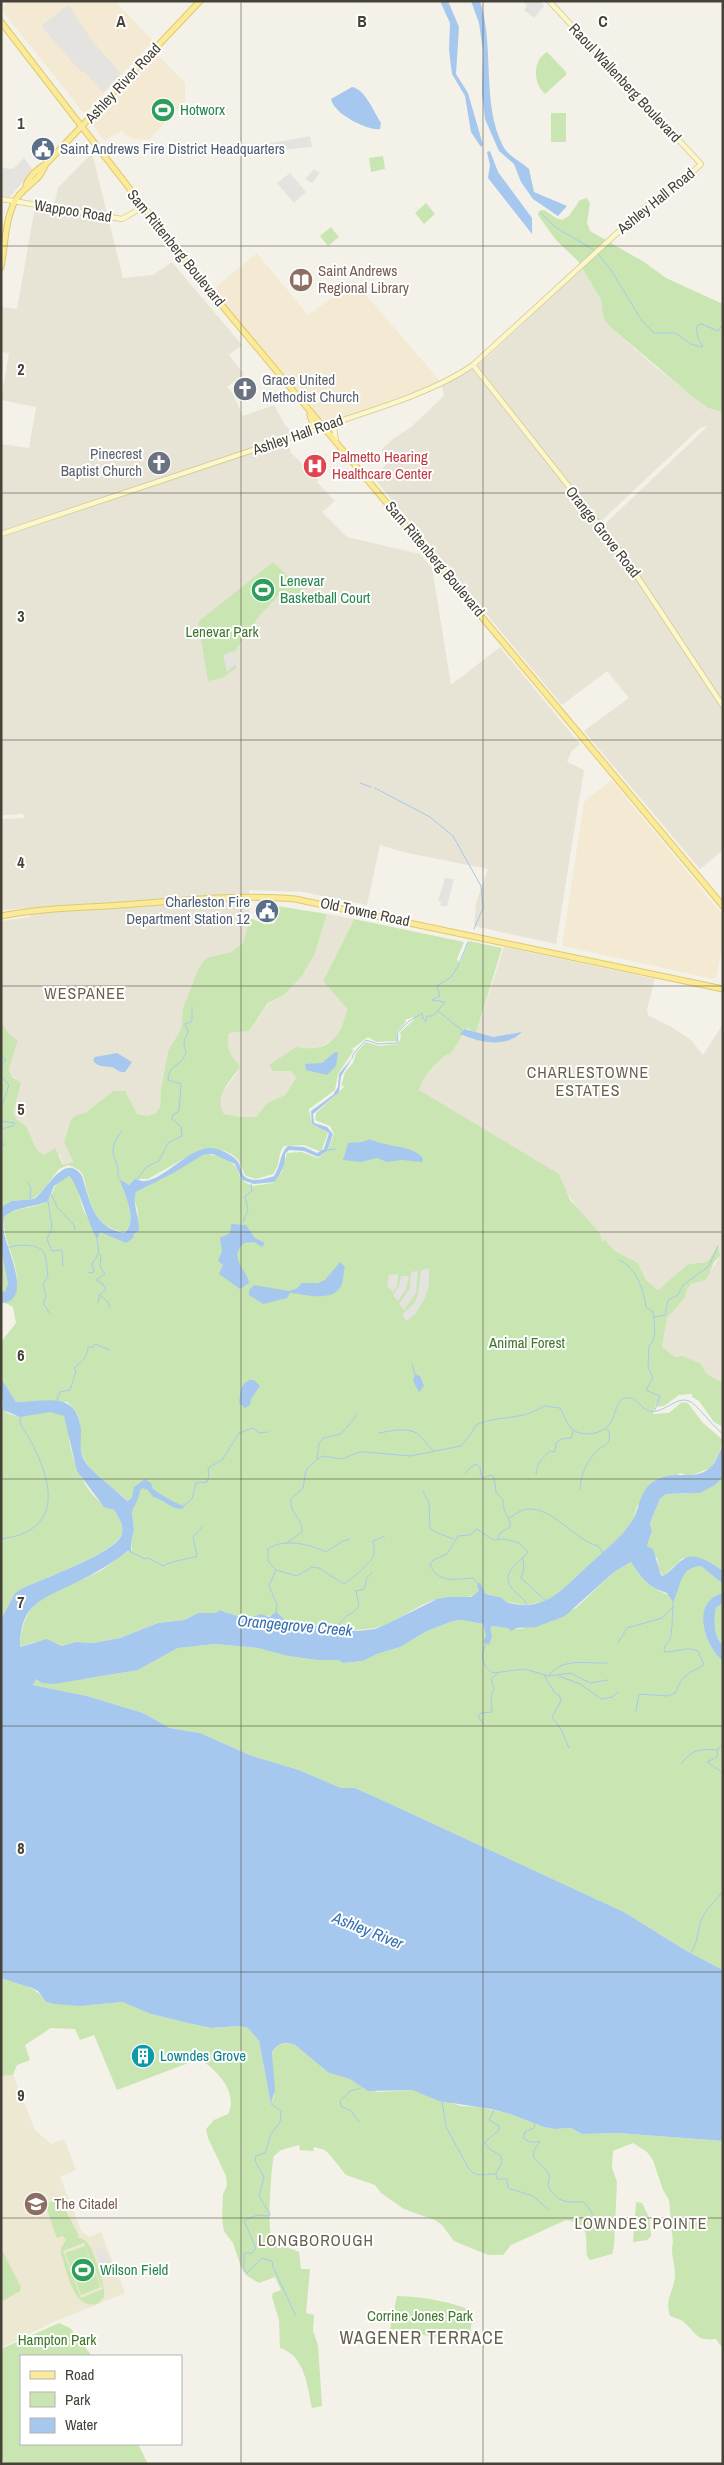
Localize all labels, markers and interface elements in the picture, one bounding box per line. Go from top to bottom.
text: A [116,10,126,32]
text: B [357,10,367,32]
text: C [598,10,608,32]
street label: Raoul Wallenberg Boulevard [564,18,686,147]
street label: Ashley River Road [79,38,165,128]
sports icon: Hotworx [150,97,176,123]
place label: Hotworx [180,99,226,120]
text: 1 [17,112,25,134]
public building icon: Saint Andrews Fire District Headquarters [30,136,56,162]
place label: Saint Andrews Fire District Headquarters [60,138,285,159]
street label: Ashley Hall Road [612,163,699,239]
street label: Sam Rittenberg Boulevard [123,185,230,311]
street label: Wappoo Road [33,194,113,227]
place label: Saint Andrews Regional Library [318,260,410,298]
library icon: Saint Andrews Regional Library [288,267,314,293]
text: 2 [17,358,25,380]
place label: Grace United Methodist Church [262,369,359,407]
church icon: Grace United Methodist Church [232,376,258,402]
street label: Ashley Hall Road [249,409,346,460]
place label: Pinecrest Baptist Church [61,443,143,481]
place label: Palmetto Hearing Healthcare Center [332,446,432,484]
church icon: Pinecrest Baptist Church [146,450,172,476]
hospital icon: Palmetto Hearing Healthcare Center [302,453,328,479]
street label: Orange Grove Road [561,482,646,582]
street label: Sam Rittenberg Boulevard [381,496,490,621]
place label: Lenevar Basketball Court [280,570,371,608]
sports icon: Lenevar Basketball Court [250,577,276,603]
text: 3 [17,605,25,627]
park label: Lenevar Park [185,621,259,642]
text: 4 [17,851,25,873]
place label: Charleston Fire Department Station 12 [126,891,250,929]
street label: Old Towne Road [319,892,412,931]
public building icon: Charleston Fire Department Station 12 [254,898,280,924]
district label: WESPANEE [44,982,126,1004]
district label: CHARLESTOWNE ESTATES [527,1061,649,1101]
text: 5 [17,1098,25,1120]
park label: Animal Forest [488,1332,566,1353]
text: 6 [17,1344,25,1366]
text: 7 [17,1591,25,1613]
water label: Orangegrove Creek [237,1609,354,1641]
text: 8 [17,1837,25,1859]
water label: Ashley River [328,1905,407,1954]
building icon: Lowndes Grove [130,2043,156,2069]
place label: Lowndes Grove [160,2045,246,2066]
text: 9 [17,2084,25,2106]
school or university icon: The Citadel [23,2191,49,2217]
place label: The Citadel [54,2193,118,2214]
district label: LOWNDES POINTE [575,2212,707,2234]
district label: LONGBOROUGH [258,2229,374,2251]
sports icon: Wilson Field [70,2257,96,2283]
place label: Wilson Field [100,2259,168,2280]
park label: Corrine Jones Park [367,2305,474,2326]
district label: WAGENER TERRACE [339,2325,505,2350]
park label: Hampton Park [18,2329,97,2350]
legend [20,2355,182,2445]
text: Road [65,2364,94,2385]
text: Park [65,2389,91,2410]
text: Water [65,2414,97,2435]

